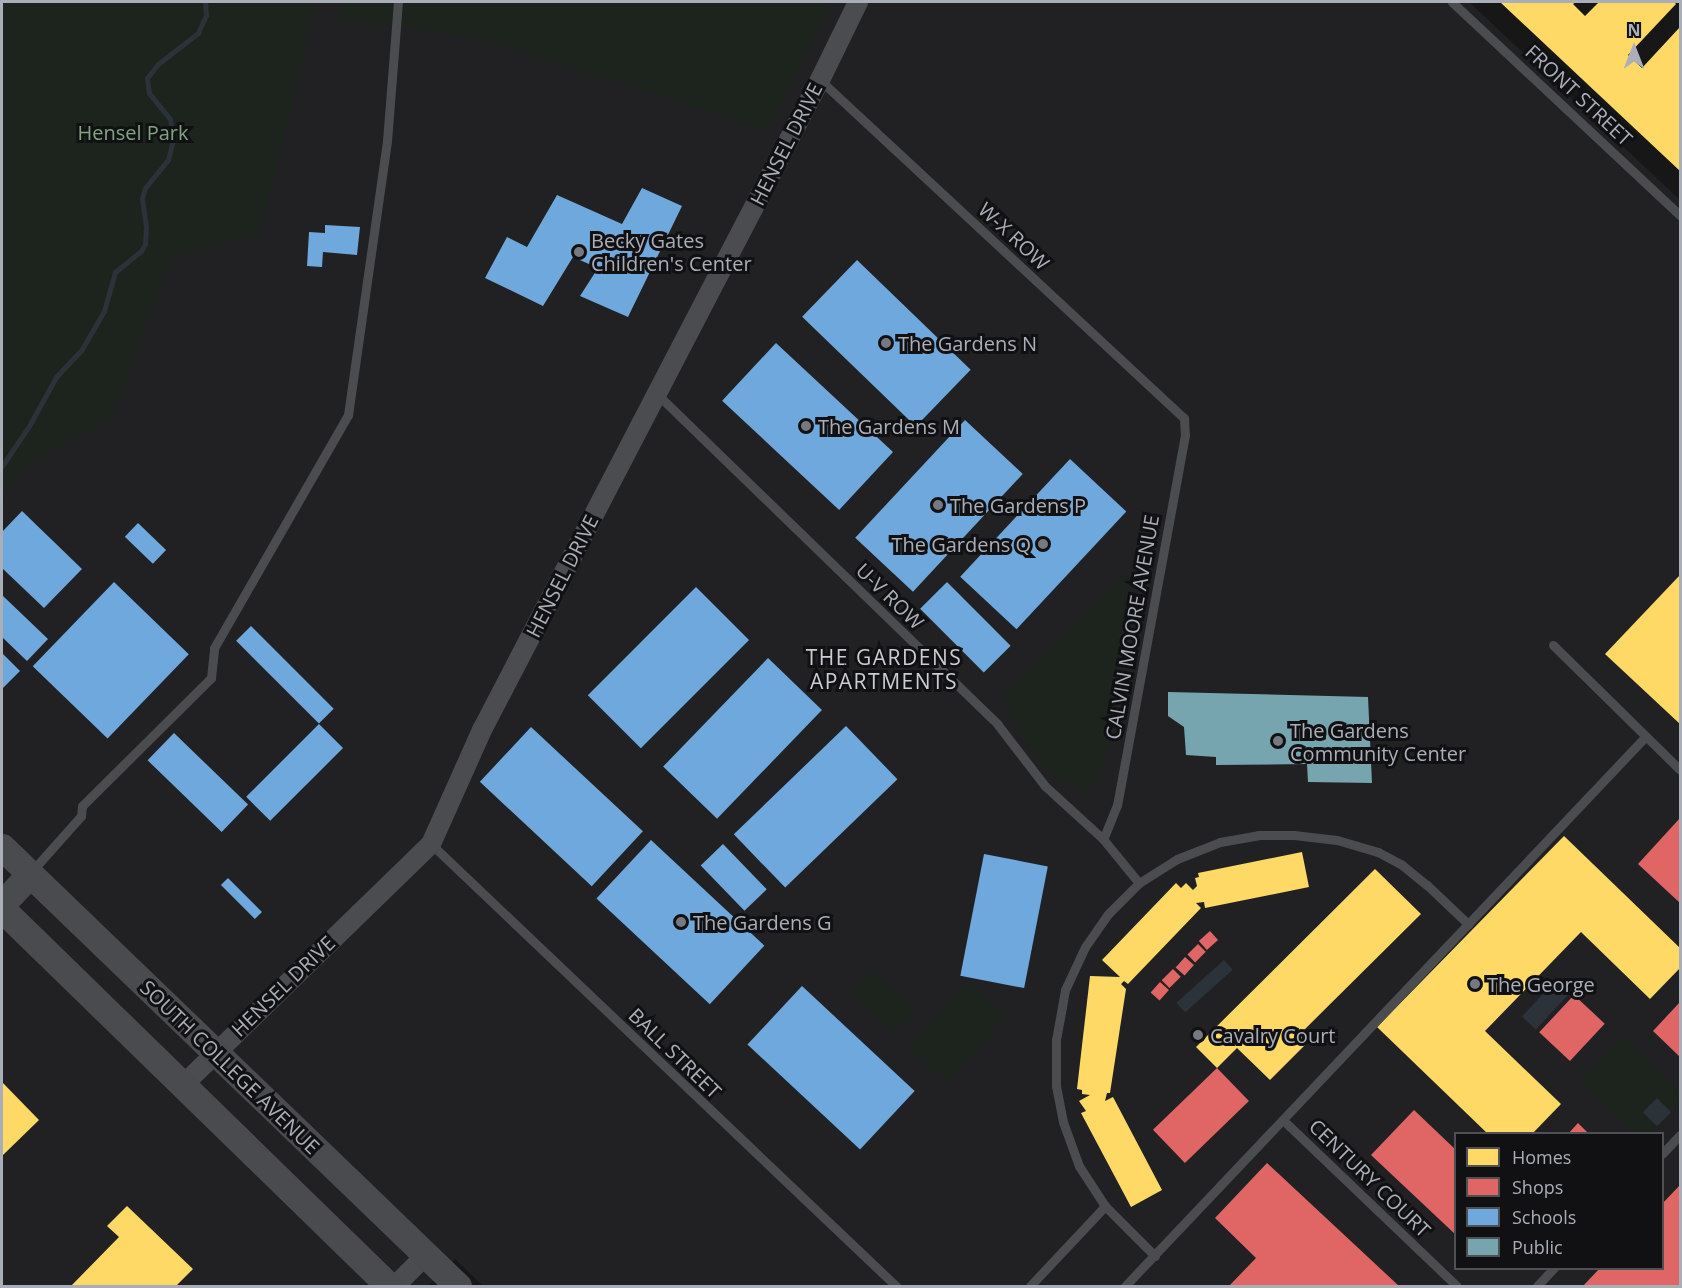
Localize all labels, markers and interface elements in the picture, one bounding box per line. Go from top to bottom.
north arrow [1604,18,1664,78]
text: N [1627,19,1641,41]
street label: FRONT STREET [1521,39,1637,151]
street label: HENSEL DRIVE [745,79,827,209]
park label: Hensel Park [77,120,189,144]
street label: W-X ROW [974,197,1054,275]
place label: Becky Gates Children's Center [591,228,752,275]
marker: Becky Gates Children's Center [572,245,586,259]
place label: The Gardens N [898,331,1037,355]
marker: The Gardens N [879,336,893,350]
place label: The Gardens M [818,414,960,438]
marker: The Gardens M [799,419,813,433]
place label: The Gardens P [950,493,1086,517]
marker: The Gardens P [931,498,945,512]
street label: HENSEL DRIVE [521,511,603,641]
street label: CALVIN MOORE AVENUE [1100,513,1164,741]
place label: The Gardens Q [891,532,1031,556]
marker: The Gardens Q [1036,537,1050,551]
street label: U-V ROW [851,558,929,634]
district label: THE GARDENS APARTMENTS [806,644,962,694]
place label: The Gardens Community Center [1290,718,1466,765]
marker: The Gardens Community Center [1271,734,1285,748]
place label: The Gardens G [693,910,832,934]
marker: The Gardens G [674,915,688,929]
street label: HENSEL DRIVE [226,931,340,1041]
place label: The George [1487,972,1595,996]
street label: SOUTH COLLEGE AVENUE [136,975,324,1159]
marker: The George [1468,977,1482,991]
street label: BALL STREET [624,1003,726,1103]
place label: Cavalry Court [1210,1023,1335,1047]
marker: Cavalry Court [1191,1028,1205,1042]
street label: CENTURY COURT [1304,1114,1436,1242]
legend [1454,1132,1664,1270]
text: Homes [1512,1145,1571,1169]
text: Shops [1512,1175,1563,1199]
text: Schools [1512,1205,1576,1229]
text: Public [1512,1235,1563,1259]

